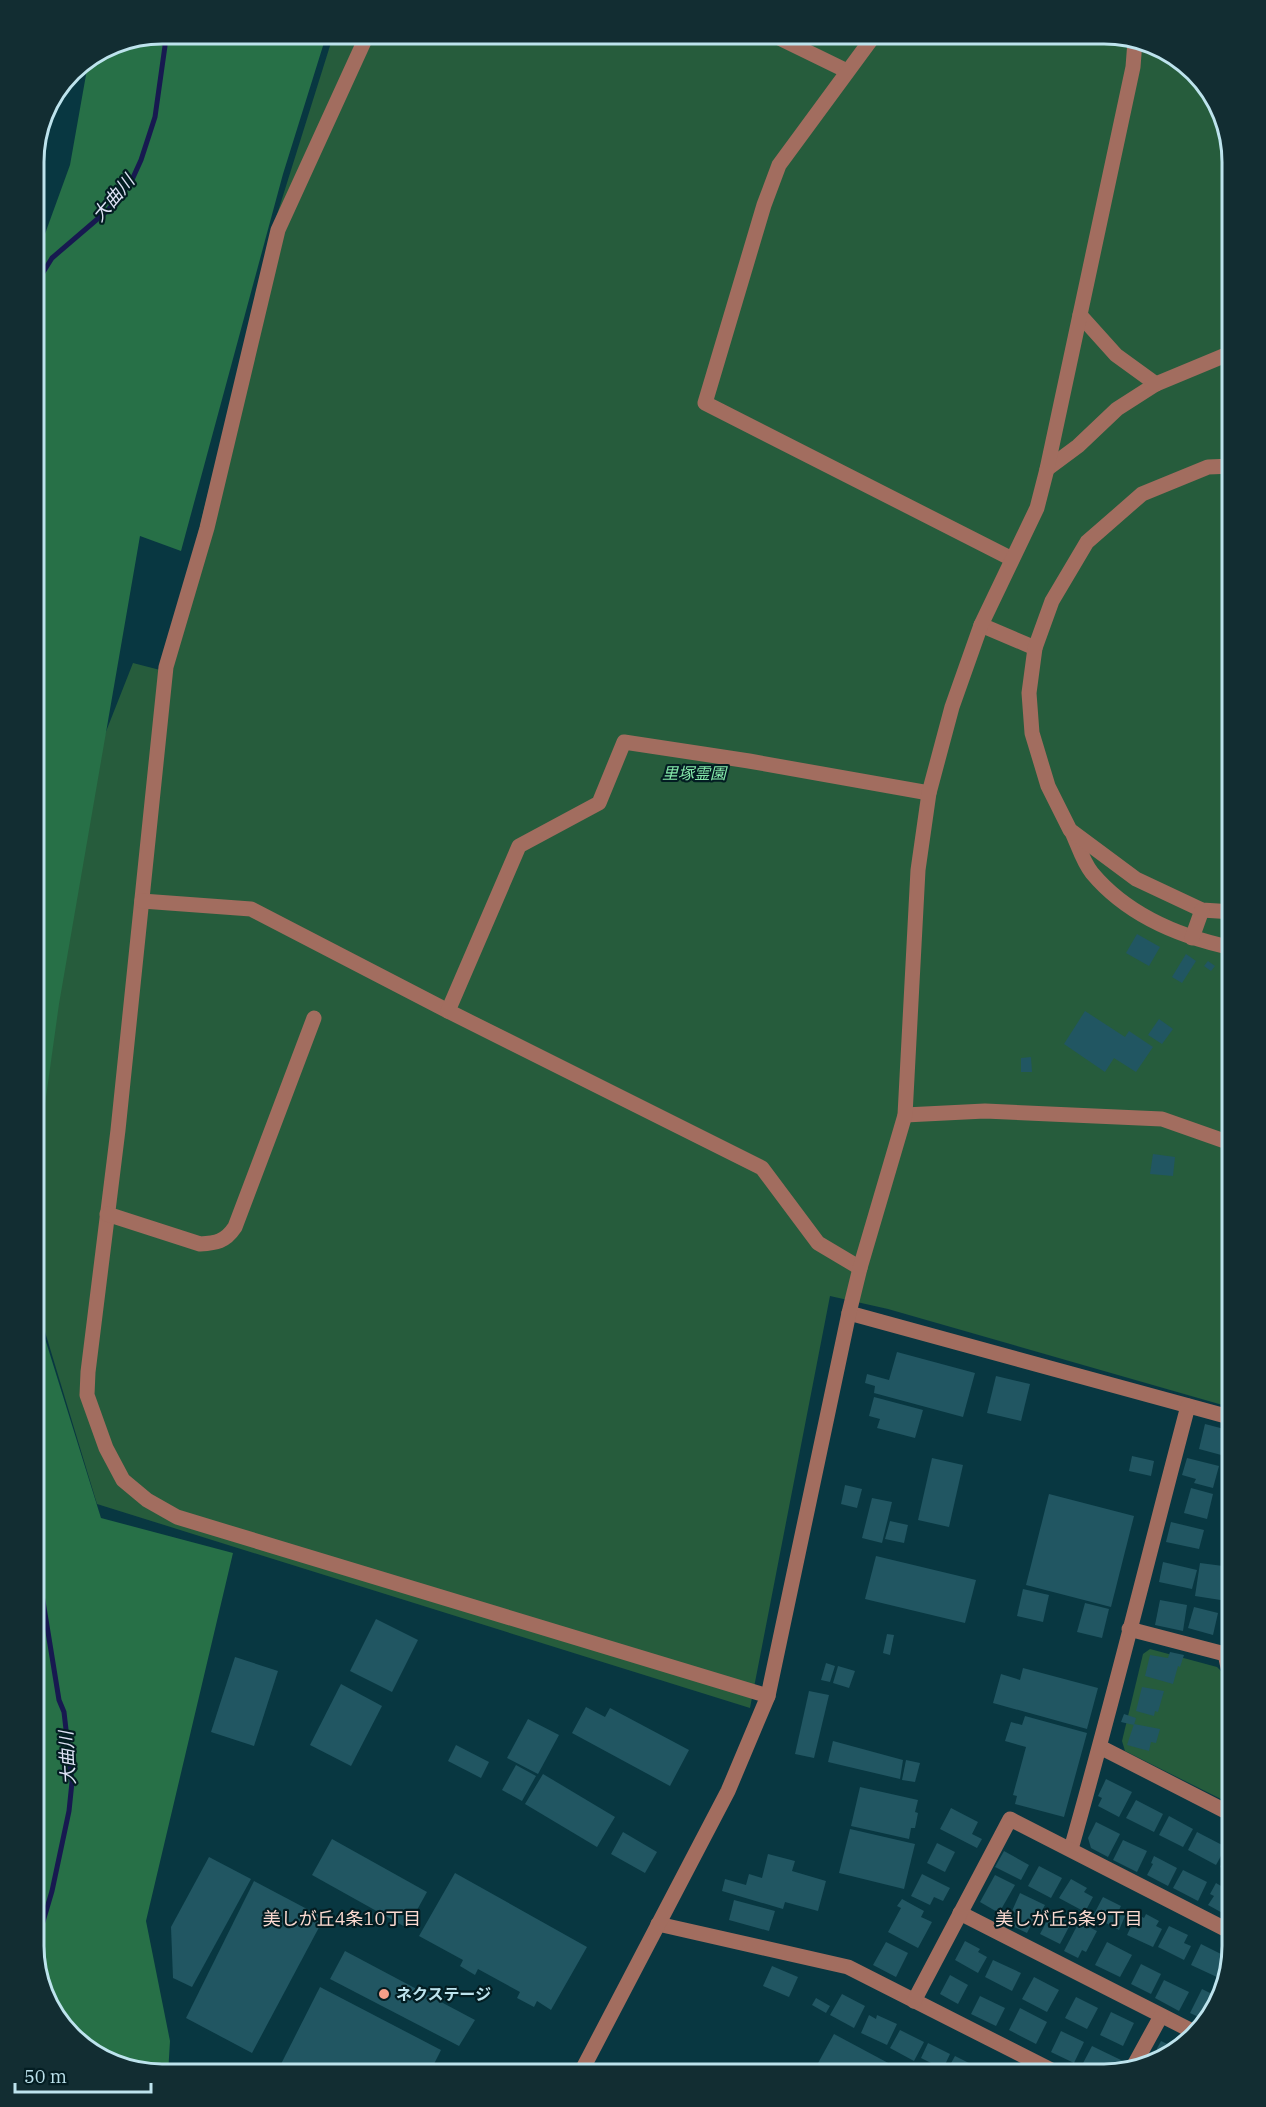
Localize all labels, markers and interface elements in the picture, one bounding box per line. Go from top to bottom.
water label: 大曲川 [87,168,140,226]
park label: 里塚霊園 [662,763,728,783]
water label: 大曲川 [54,1728,80,1786]
district label: 美しが丘4条10丁目 [263,1907,421,1930]
district label: 美しが丘5条9丁目 [995,1907,1143,1930]
place label: ネクステージ [396,1984,491,2004]
marker: ネクステージ [377,1987,391,2001]
scale bar [15,2056,152,2094]
text: 50 m [24,2065,67,2088]

